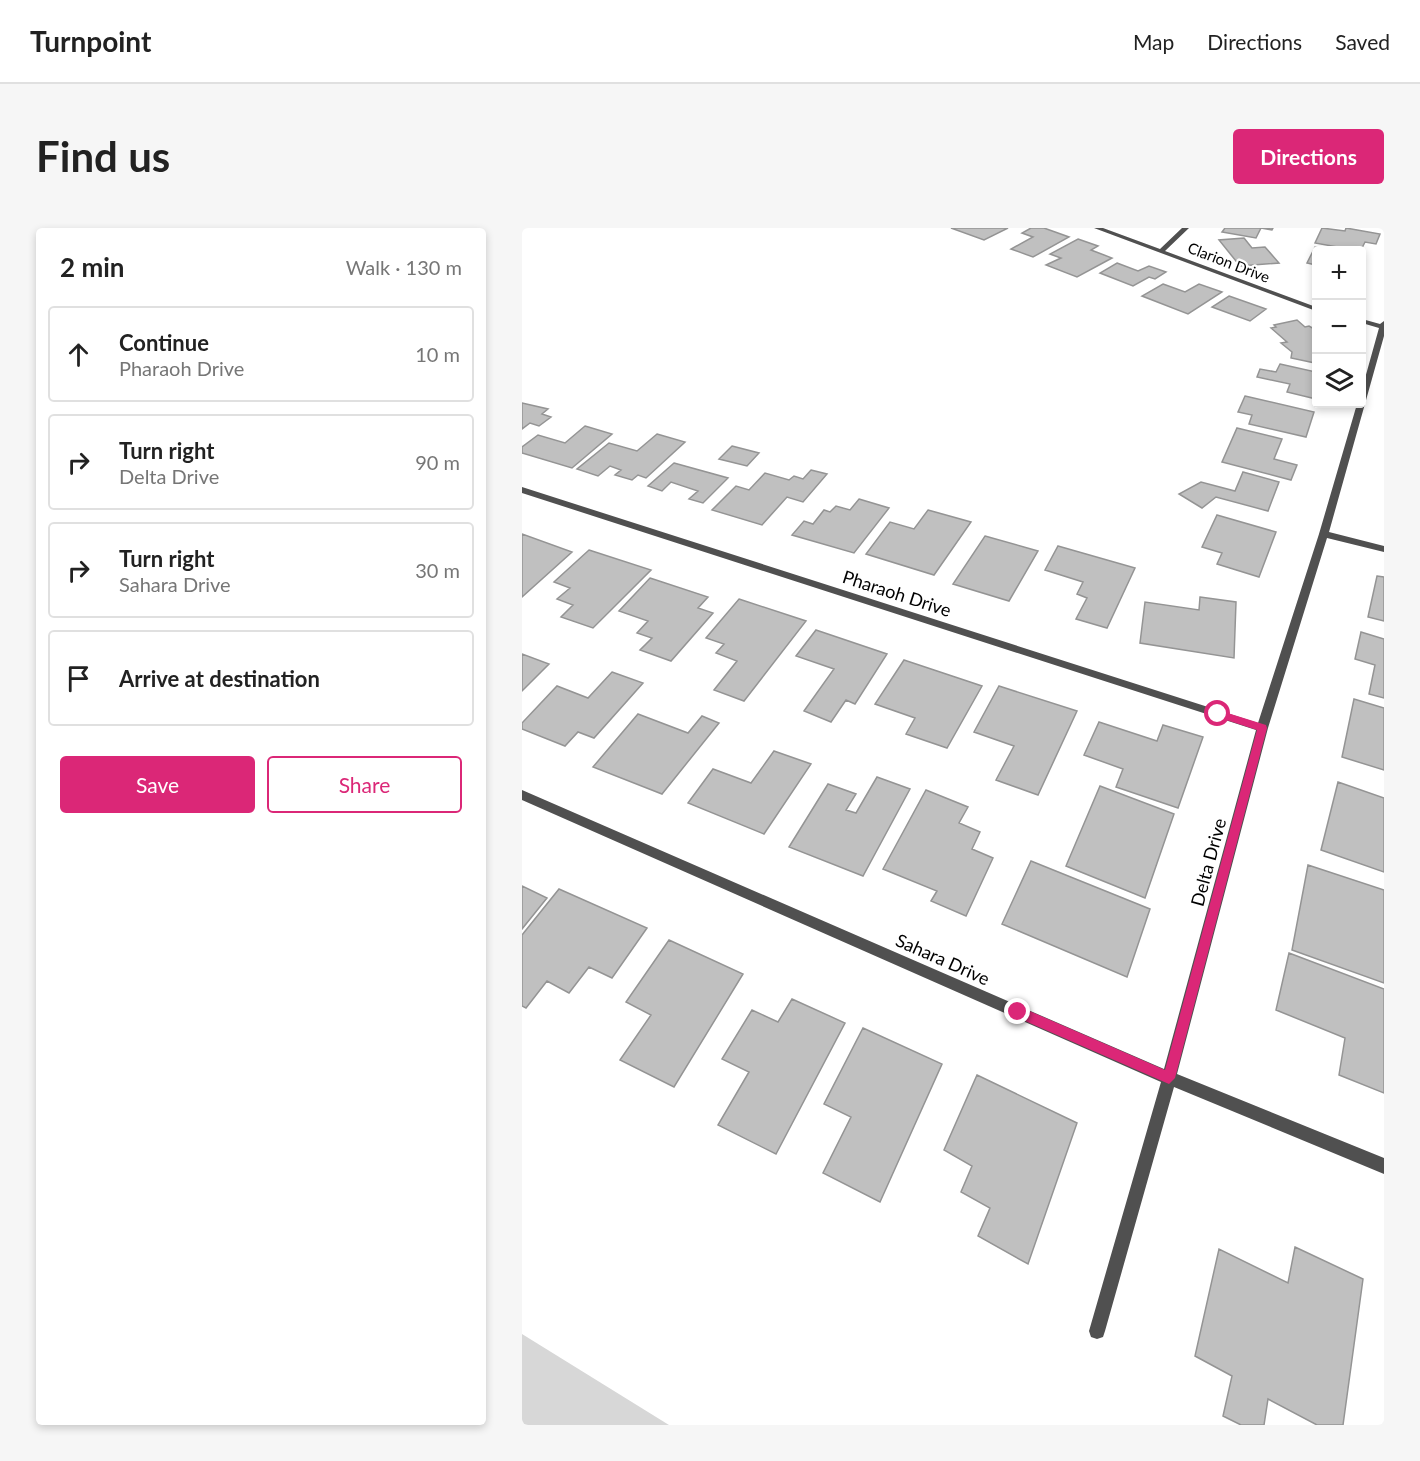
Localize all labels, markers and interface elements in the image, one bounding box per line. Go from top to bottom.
text: Turnpoint [30,24,151,58]
text: Map [1133,29,1174,54]
text: Directions [1207,29,1302,54]
text: Saved [1335,29,1390,54]
button: Directions [1233,129,1384,184]
text: Find us [36,131,170,181]
street label: Clarion Drive [1185,238,1273,286]
map controls [1312,246,1366,408]
button: + [1312,246,1366,300]
text: 2 min [60,251,124,283]
text: Walk · 130 m [346,255,462,279]
button: − [1312,300,1366,354]
text: Continue [119,329,209,356]
icon: ahead [62,338,95,371]
text: 10 m [415,342,460,366]
button: layers [1312,354,1366,408]
text: Pharaoh Drive [119,356,244,380]
text: Turn right [119,437,214,464]
icon: right [62,446,95,479]
text: 90 m [415,450,460,474]
text: Delta Drive [119,464,219,488]
text: Turn right [119,545,214,572]
icon: right [62,554,95,587]
text: 30 m [415,558,460,582]
street label: Pharaoh Drive [840,565,954,621]
text: Sahara Drive [119,572,231,596]
icon: arrive [62,662,95,695]
text: Arrive at destination [119,665,320,692]
route start [1204,700,1230,726]
button: Save [60,756,255,813]
button: Share [267,756,462,813]
street label: Delta Drive [1186,816,1230,908]
street label: Sahara Drive [893,929,993,989]
route end [1004,998,1030,1024]

